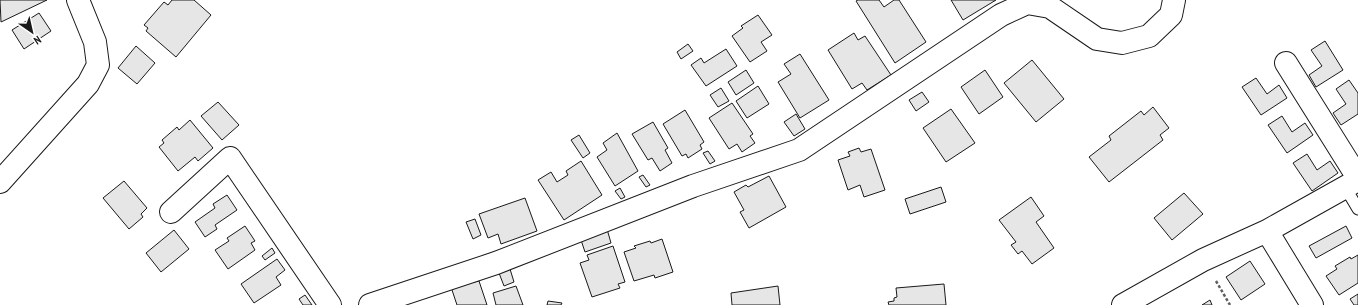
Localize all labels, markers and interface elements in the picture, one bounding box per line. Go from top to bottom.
north arrow [12,12,52,52]
text: N [31,33,44,48]

